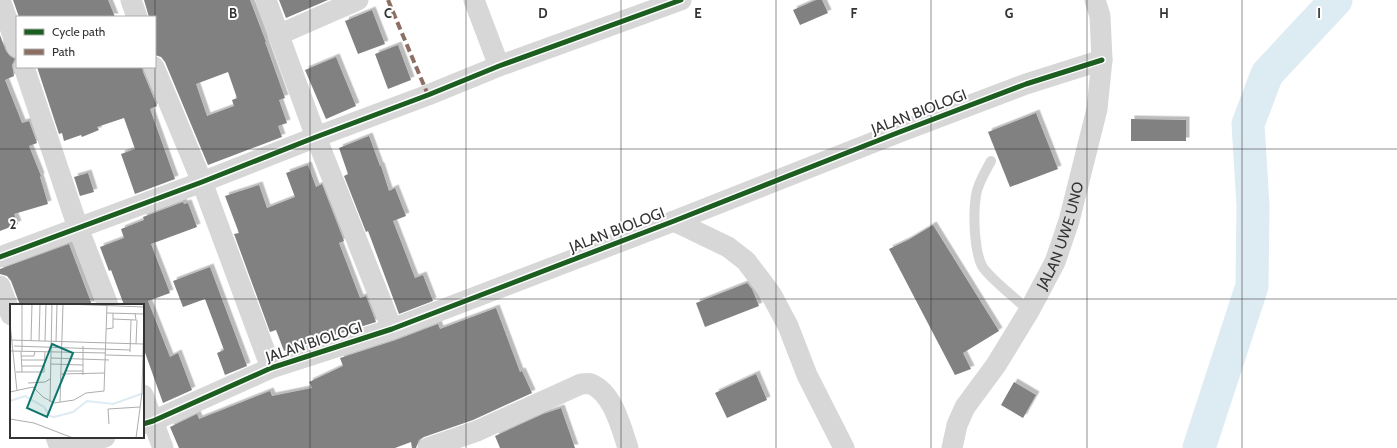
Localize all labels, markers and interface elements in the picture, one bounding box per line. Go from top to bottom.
text: B [229,5,237,21]
text: C [384,5,392,21]
text: D [538,5,548,21]
text: E [694,5,702,21]
text: F [851,5,858,21]
text: G [1005,5,1014,21]
text: H [1159,5,1169,21]
text: I [1317,5,1321,21]
legend [16,16,156,68]
text: Cycle path [52,24,105,39]
text: Path [52,44,75,59]
street label: JALAN BIOLOGI [868,86,969,139]
street label: JALAN UWE UNO [1033,180,1087,294]
street label: JALAN BIOLOGI [566,204,667,257]
text: 2 [10,216,17,232]
inset map [10,304,144,438]
street label: JALAN BIOLOGI [262,318,365,366]

